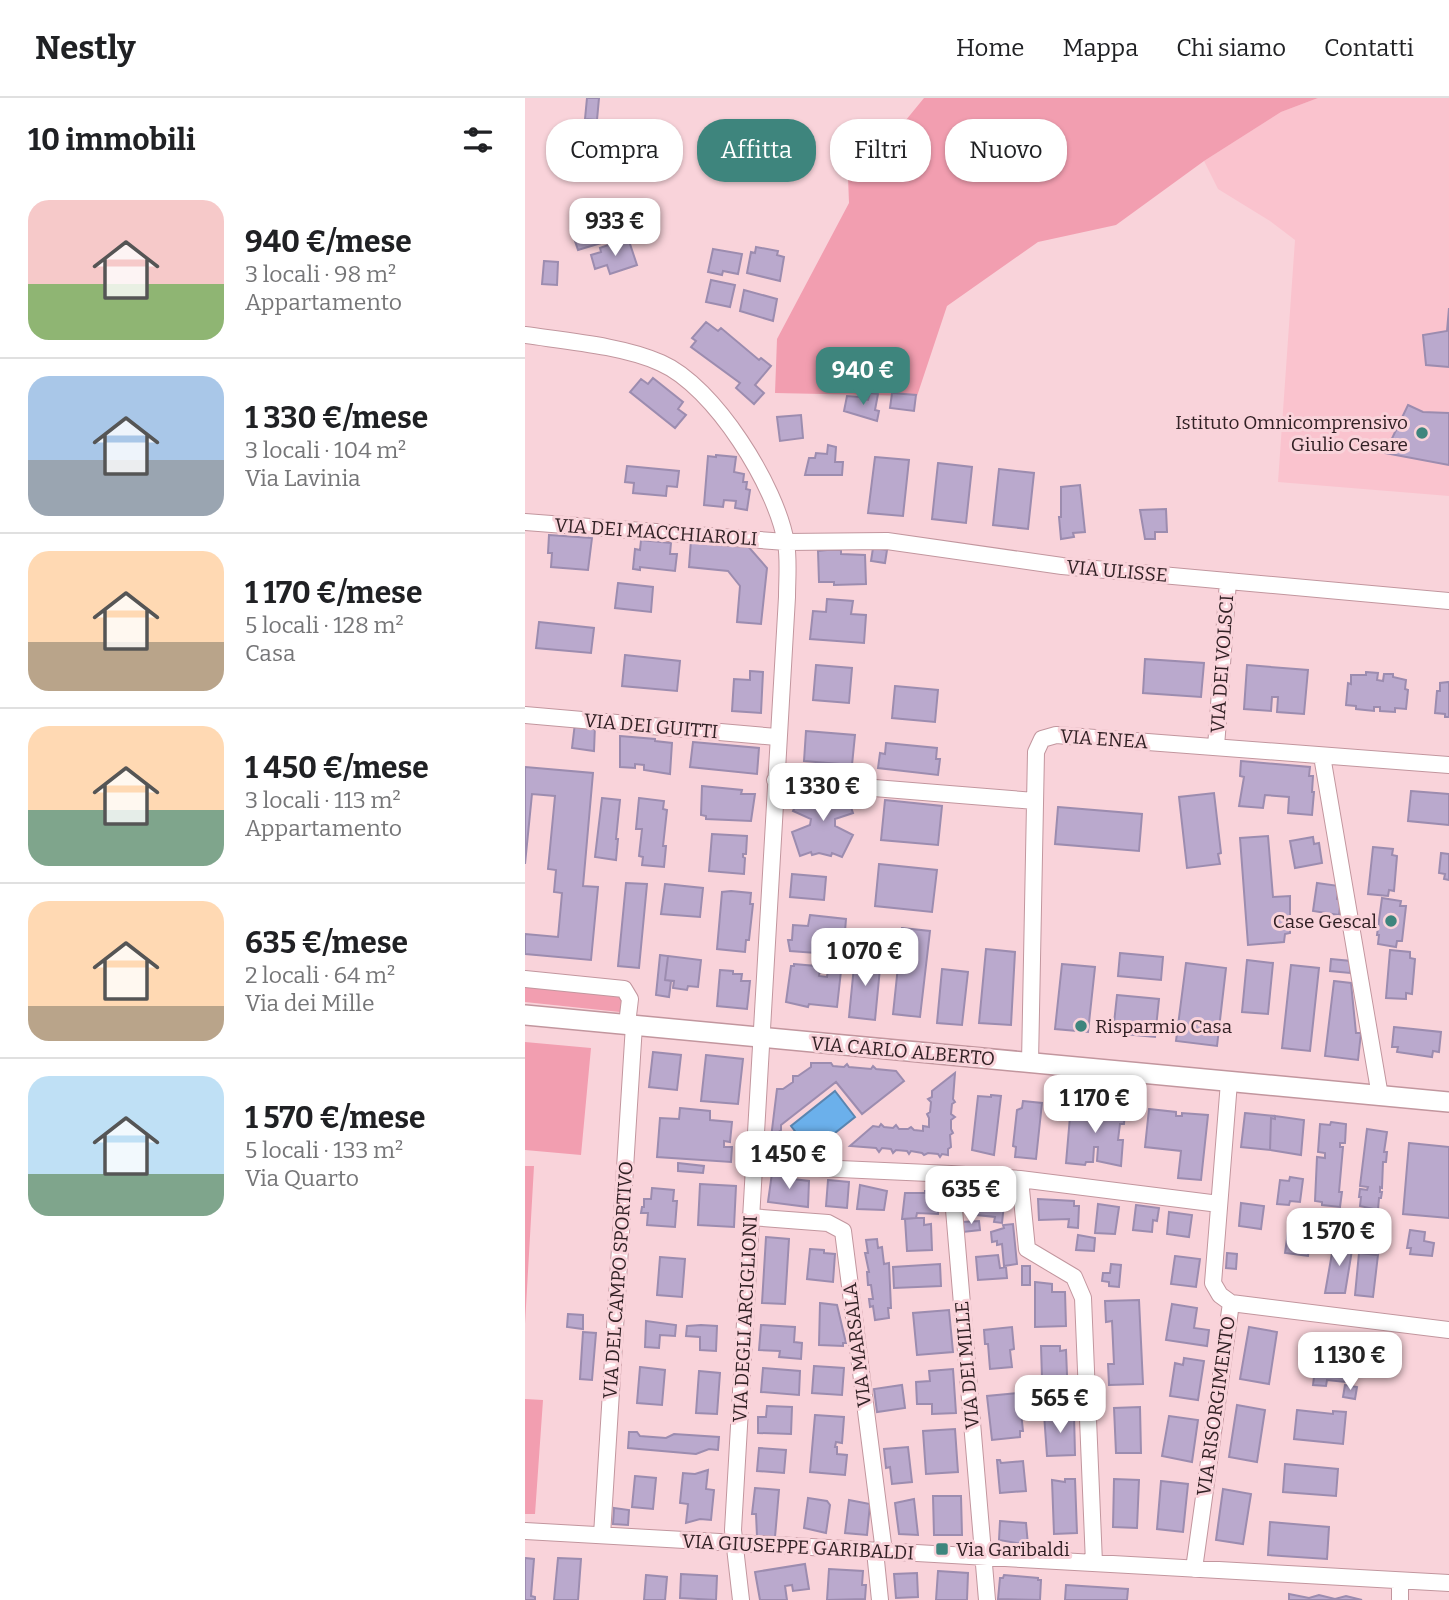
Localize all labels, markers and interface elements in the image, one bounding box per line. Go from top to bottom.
text: Nestly [35,28,136,68]
text: Home [956,34,1024,62]
text: Mappa [1062,34,1138,62]
text: Chi siamo [1176,34,1286,62]
text: Contatti [1324,34,1414,62]
chip: Compra [546,119,683,182]
chip: Affitta [697,119,816,182]
chip: Filtri [830,119,931,182]
chip: Nuovo [945,119,1067,182]
icon: filters [459,121,497,159]
text: 10 immobili [28,122,196,158]
pin: 933 € [566,198,664,258]
text: 933 € [585,207,645,235]
text: 940 €/mese [245,224,412,260]
icon: home [84,228,168,312]
text: 3 locali · 98 m² [245,260,396,288]
text: Appartamento [245,288,402,316]
pin: 940 € [814,348,912,407]
text: 940 € [832,356,894,384]
text: 1 330 €/mese [245,400,428,436]
icon: home [84,404,168,488]
place label: Istituto Omnicomprensivo Giulio Cesare [1175,411,1408,456]
marker: Istituto Omnicomprensivo Giulio Cesare [1414,425,1430,441]
text: 3 locali · 104 m² [245,436,406,464]
text: Via Lavinia [245,464,361,492]
street label: VIA DEI MACCHIAROLI [554,513,758,551]
street label: VIA ULISSE [1066,555,1168,587]
text: 1 170 €/mese [245,575,422,611]
icon: home [84,579,168,663]
street label: VIA DEI VOLSCI [1206,594,1238,734]
text: 5 locali · 128 m² [245,611,404,639]
text: Casa [245,639,296,667]
street label: VIA DEI GUITTI [583,709,719,743]
street label: VIA ENEA [1059,724,1149,754]
text: 1 450 €/mese [245,750,429,786]
icon: home [84,754,168,838]
pin: 1 330 € [758,764,888,823]
text: 1 330 € [786,772,860,800]
text: 3 locali · 113 m² [245,786,401,814]
text: Appartamento [245,814,402,842]
place label: Case Gescal [1273,910,1377,933]
marker: Case Gescal [1383,913,1399,929]
text: 635 €/mese [245,925,408,961]
pin: 1 070 € [800,928,930,988]
icon: home [84,929,168,1013]
text: 1 070 € [827,937,903,965]
text: 2 locali · 64 m² [245,961,395,989]
text: Via dei Mille [245,989,374,1017]
place label: Risparmio Casa [1095,1015,1233,1038]
marker: Risparmio Casa [1073,1018,1089,1034]
street label: VIA CARLO ALBERTO [810,1032,996,1070]
pin: 1 170 € [1030,1076,1160,1135]
text: 1 170 € [1060,1084,1130,1112]
text: 1 570 €/mese [245,1100,426,1136]
icon: home [84,1104,168,1188]
pin: 1 450 € [724,1132,854,1191]
text: 5 locali · 133 m² [245,1136,403,1164]
text: 1 450 € [751,1140,827,1168]
street label: VIA DEL CAMPO SPORTIVO [598,1160,638,1400]
text: Via Quarto [245,1164,359,1192]
pin: 635 € [922,1166,1020,1226]
text: 635 € [941,1175,1001,1203]
pin: 1 570 € [1274,1208,1404,1268]
street label: VIA DEGLI ARCIGLIONI [728,1215,762,1423]
text: 1 570 € [1303,1217,1375,1245]
street label: VIA MARSALA [838,1281,876,1409]
street label: VIA DEI MILLE [950,1300,984,1430]
street label: VIA RISORGIMENTO [1192,1315,1240,1497]
pin: 1 130 € [1285,1332,1415,1392]
text: 1 130 € [1314,1341,1386,1369]
pin: 565 € [1011,1376,1109,1435]
text: 565 € [1031,1384,1089,1412]
street label: VIA GIUSEPPE GARIBALDI [681,1529,915,1565]
place label: Via Garibaldi [956,1538,1070,1561]
marker: Via Garibaldi [934,1541,950,1557]

